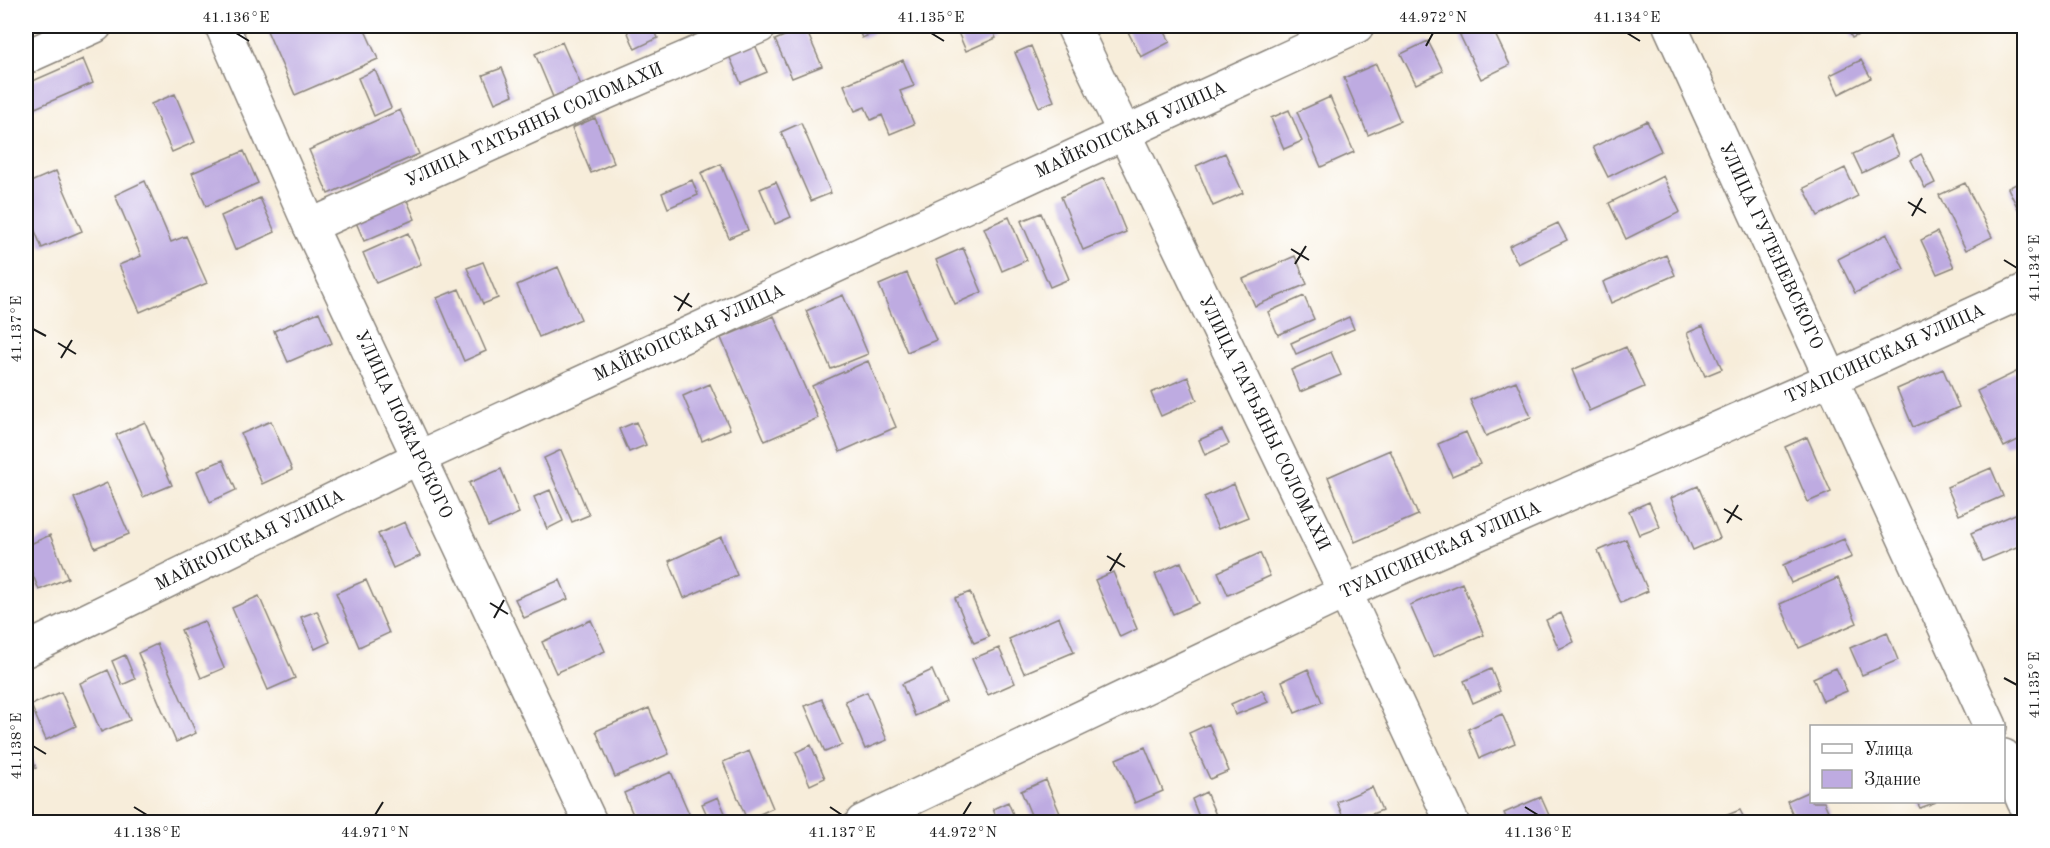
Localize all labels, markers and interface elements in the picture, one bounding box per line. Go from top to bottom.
text: 41.136°E [203,11,269,26]
text: 41.135°E [898,11,964,26]
text: 44.972°N [1399,11,1467,26]
text: 41.134°E [1594,11,1660,26]
street label: УЛИЦА ТАТЬЯНЫ СОЛОМАХИ [403,60,666,191]
street label: МАЙКОПСКАЯ УЛИЦА [1032,78,1229,182]
street label: УЛИЦА ГУТЕНЕВСКОГО [1716,140,1826,352]
text: 41.134°E [2028,235,2043,301]
street label: МАЙКОПСКАЯ УЛИЦА [591,281,788,385]
street label: УЛИЦА ТАТЬЯНЫ СОЛОМАХИ [1195,293,1333,554]
text: 41.137°E [10,296,25,362]
street label: ТУАПСИНСКАЯ УЛИЦА [1782,301,1988,407]
street label: УЛИЦА ПОЖАРСКОГО [351,328,455,522]
street label: МАЙКОПСКАЯ УЛИЦА [152,487,347,594]
street label: ТУАПСИНСКАЯ УЛИЦА [1337,498,1544,602]
text: 41.135°E [2028,652,2043,718]
text: 41.138°E [10,713,25,779]
legend [1810,725,2005,803]
text: Улица [1864,741,1913,759]
text: Здание [1864,771,1921,789]
text: 41.138°E [114,826,180,841]
text: 44.971°N [341,826,409,841]
text: 41.137°E [809,826,875,841]
text: 44.972°N [929,826,997,841]
text: 41.136°E [1505,826,1571,841]

